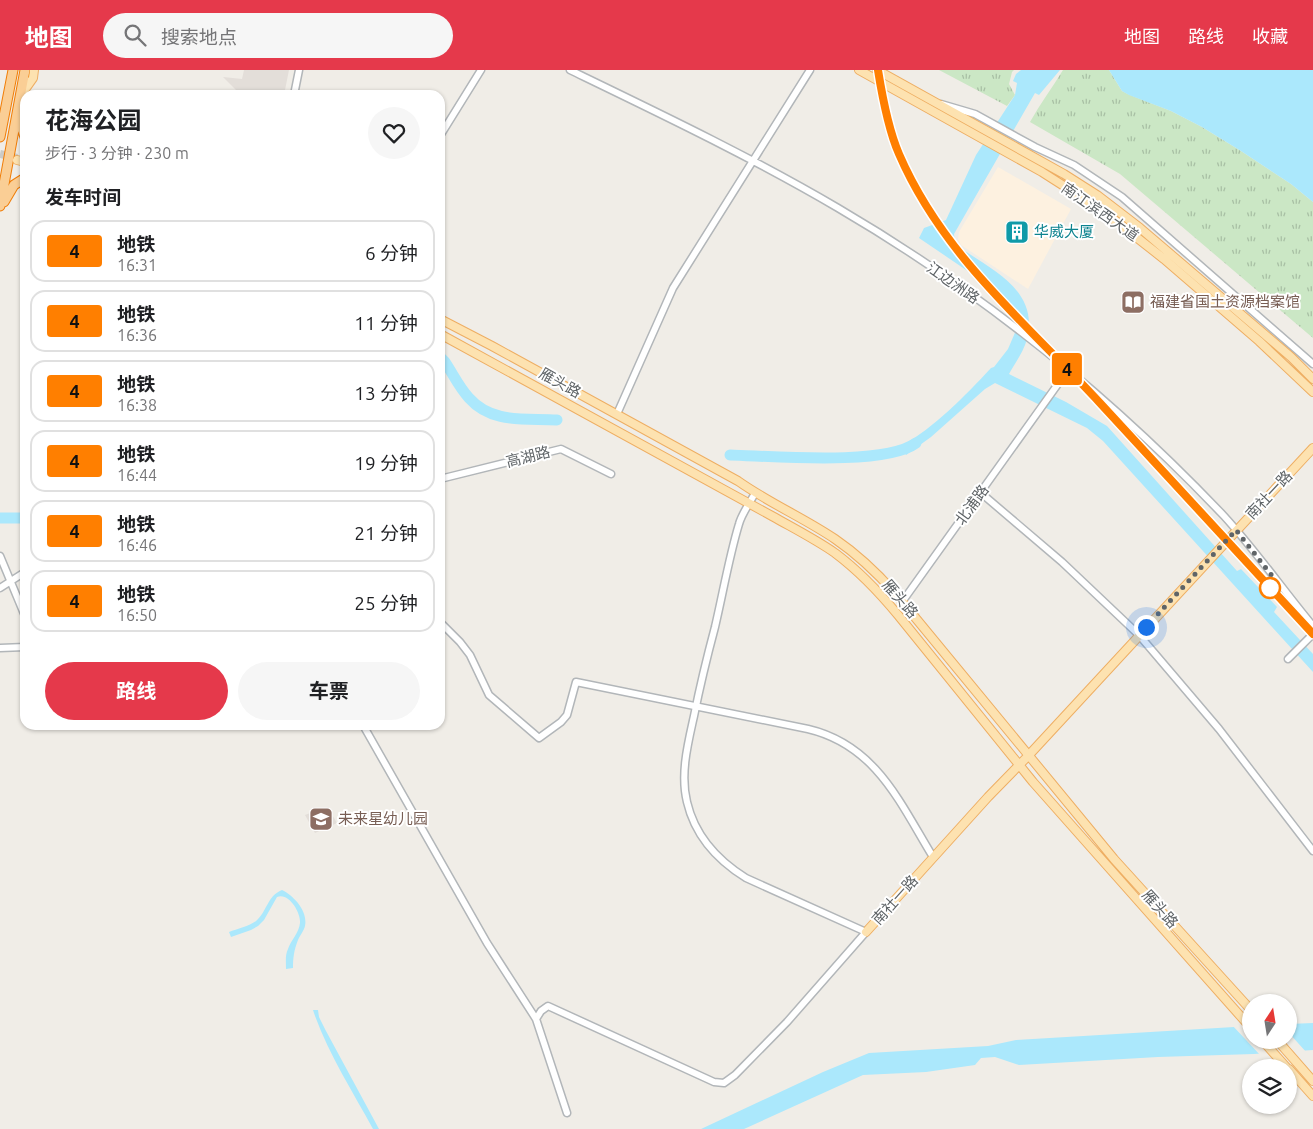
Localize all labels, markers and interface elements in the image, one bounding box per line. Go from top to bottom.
search box [103,13,453,58]
icon: search [121,21,149,49]
text: 地图 [25,24,73,51]
text: 搜索地点 [161,26,237,48]
text: 地图 [1124,26,1160,46]
text: 路线 [1188,26,1224,46]
text: 收藏 [1252,26,1288,46]
text: 花海公园 [45,107,141,134]
button: heart [368,107,420,159]
text: 步行 · 3 分钟 · 230 m [45,144,189,162]
street label: 南江滨西大道 [1059,179,1142,244]
text: 发车时间 [45,186,121,208]
building icon: 华威大厦 [1004,219,1030,245]
place label: 华威大厦 [1034,223,1094,240]
text: 地铁 [117,233,155,255]
text: 4 [69,241,80,261]
text: 6 分钟 [365,242,418,264]
text: 16:31 [117,256,157,274]
street label: 江边洲路 [924,258,983,307]
library icon: 福建省国土资源档案馆 [1120,289,1146,315]
place label: 福建省国土资源档案馆 [1150,293,1300,310]
text: 地铁 [117,303,155,325]
text: 4 [69,311,80,331]
text: 11 分钟 [354,312,418,334]
text: 16:36 [117,326,157,344]
line badge: 4 [1051,353,1083,385]
text: 4 [1062,359,1072,379]
street label: 雁头路 [536,364,584,401]
text: 地铁 [117,373,155,395]
text: 4 [69,381,80,401]
text: 13 分钟 [354,382,418,404]
text: 16:38 [117,396,157,414]
text: 地铁 [117,443,155,465]
street label: 高湖路 [504,443,552,470]
text: 4 [69,451,80,471]
text: 19 分钟 [354,452,418,474]
text: 16:44 [117,466,157,484]
street label: 南社一路 [1242,467,1295,522]
street label: 北浦路 [951,482,992,528]
text: 地铁 [117,513,155,535]
text: 4 [69,521,80,541]
text: 21 分钟 [354,522,418,544]
text: 16:46 [117,536,157,554]
street label: 雁头路 [879,576,922,621]
unlabelled marker [1259,577,1281,599]
text: 地铁 [117,583,155,605]
text: 4 [69,591,80,611]
text: 25 分钟 [354,592,418,614]
text: 16:50 [117,606,157,624]
your location [1134,615,1159,640]
button: 路线 [45,662,228,720]
button: 车票 [238,662,420,720]
school or university icon: 未来星幼儿园 [308,806,334,832]
place label: 未来星幼儿园 [338,810,428,827]
street label: 南社一路 [868,872,921,928]
street label: 雁头路 [1139,886,1182,931]
north arrow [1242,994,1298,1049]
map controls [1242,994,1297,1114]
button: layers [1242,1059,1297,1114]

